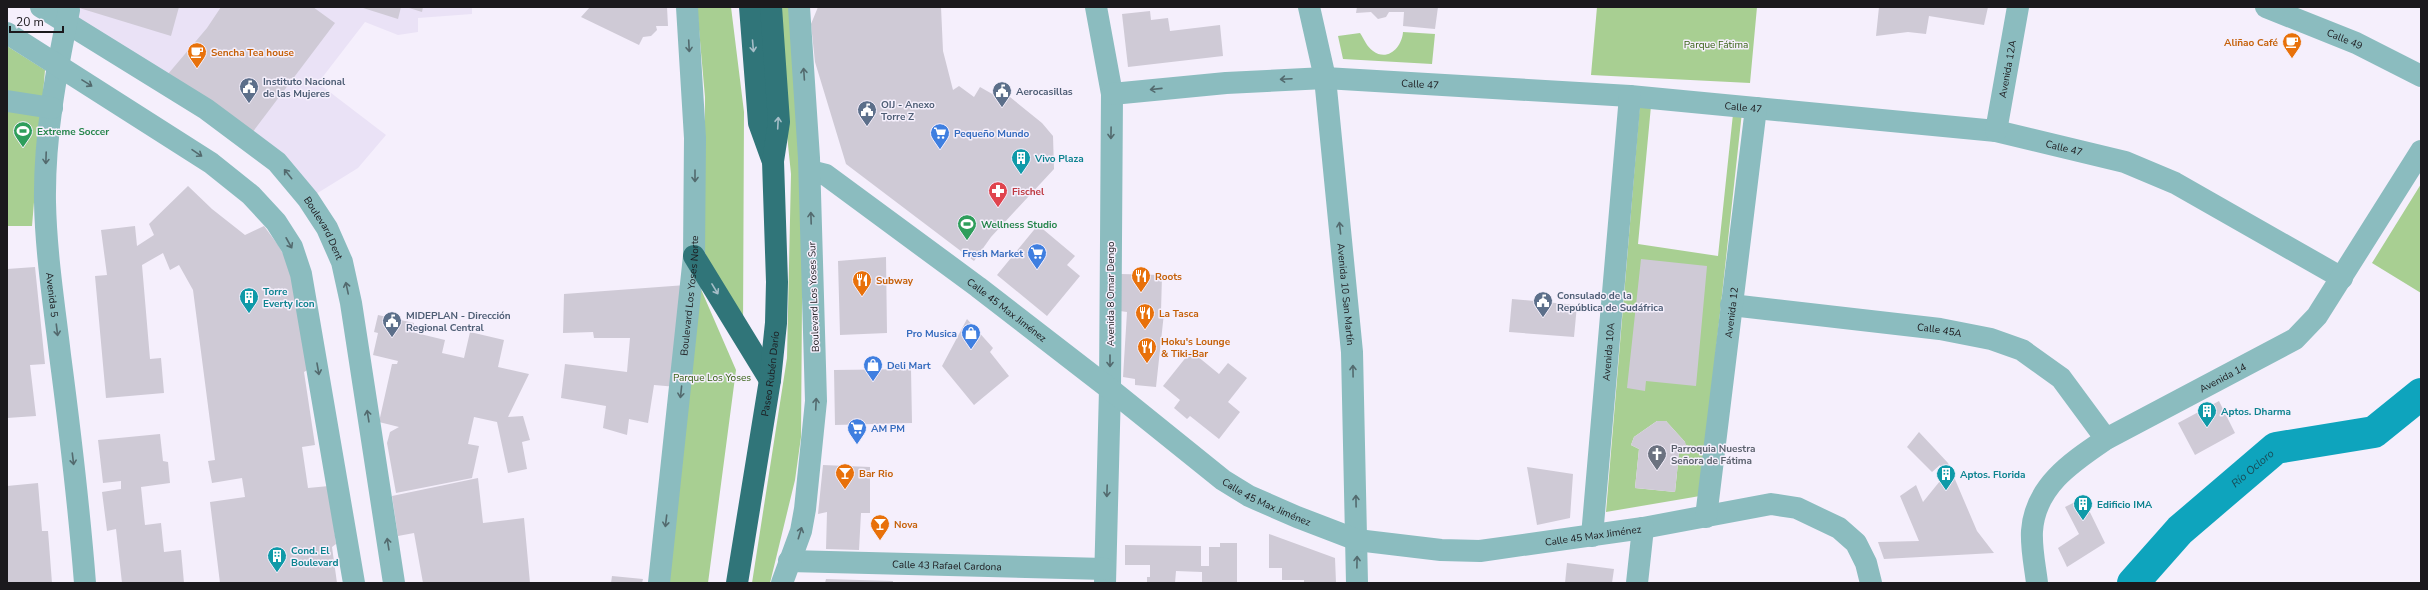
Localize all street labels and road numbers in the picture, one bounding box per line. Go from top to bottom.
street label: Calle 49 [2324,26,2365,53]
street label: Avenida 12A [1996,38,2020,99]
street label: Calle 47 [1401,77,1439,93]
street label: Calle 47 [1724,99,1763,117]
street label: Calle 47 [2044,137,2084,160]
street label: Boulevard Dent [300,194,346,263]
street label: Boulevard Los Yoses Norte [677,235,702,357]
street label: Boulevard Los Yoses Sur [805,241,823,352]
street label: Avenida 8 Omar Dengo [1104,241,1118,347]
street label: Avenida 10 San Martín [1333,242,1357,346]
street label: Avenida 5 [42,272,61,318]
street label: Calle 45 Max Jiménez [964,275,1049,346]
street label: Avenida 12 [1722,286,1742,339]
street label: Calle 45A [1916,320,1964,341]
street label: Avenida 10A [1599,321,1618,382]
street label: Paseo Rubén Darío [758,330,783,417]
street label: Avenida 14 [2197,360,2249,396]
street label: Calle 45 Max Jiménez [1219,475,1313,530]
street label: Calle 45 Max Jiménez [1544,522,1642,550]
street label: Calle 43 Rafael Cardona [892,558,1002,574]

